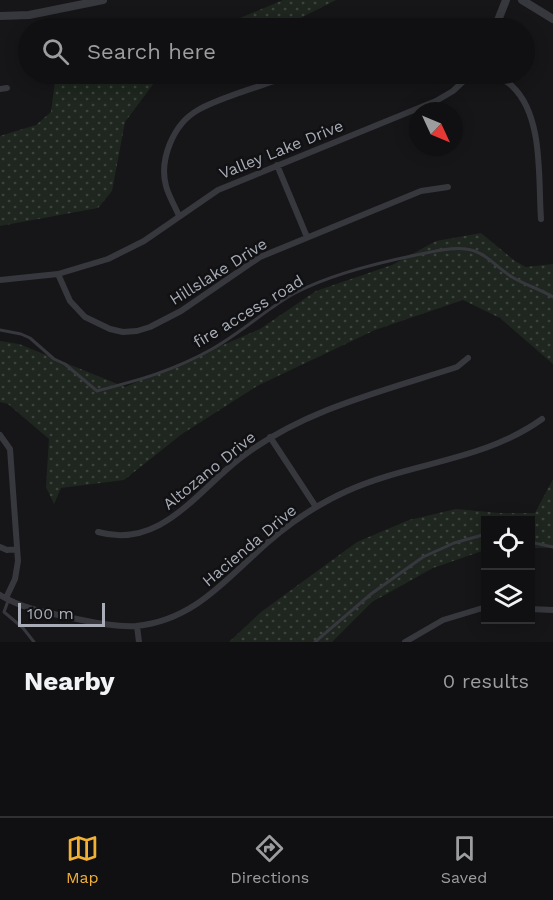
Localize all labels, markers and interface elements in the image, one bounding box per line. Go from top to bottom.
search box [18,18,535,84]
icon: search [39,35,72,68]
text: Search here [87,39,216,64]
north arrow [409,102,463,156]
street label: Valley Lake Drive [216,116,346,183]
street label: Hillslake Drive [166,234,271,309]
street label: fire access road [190,271,307,352]
street label: Altozano Drive [159,427,259,514]
street label: Hacienda Drive [198,500,300,590]
map controls [481,516,535,624]
button: locate [481,516,535,570]
button: layers [481,570,535,624]
scale bar [18,600,105,628]
text: 100 m [27,604,74,623]
text: Nearby [24,666,115,696]
text: 0 results [443,669,529,693]
tab: Map [66,832,99,887]
tab: Directions [230,832,309,887]
tab: Saved [441,832,487,887]

